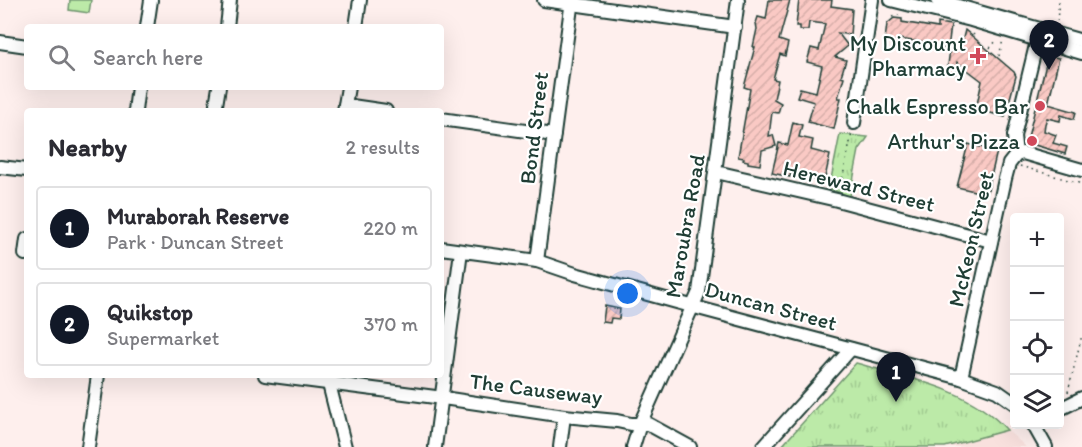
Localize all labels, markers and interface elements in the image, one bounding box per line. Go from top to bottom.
pin: 2 [1030,20,1068,70]
search box [24,24,444,90]
place label: My Discount Pharmacy [850,30,967,82]
icon: search [45,41,78,74]
text: Search here [93,44,203,71]
marker: My Discount Pharmacy [971,49,985,63]
street label: Bond Street [514,70,554,186]
place label: Chalk Espresso Bar [846,93,1028,120]
marker: Chalk Espresso Bar [1033,99,1047,113]
place label: Arthur's Pizza [887,128,1021,155]
text: Nearby [48,131,127,163]
marker: Arthur's Pizza [1025,134,1039,148]
text: 2 results [346,135,420,159]
street label: Maroubra Road [659,152,711,300]
street label: Hereward Street [780,154,938,218]
street label: McKeon Street [942,169,1000,309]
text: Muraborah Reserve [107,203,289,230]
map controls [1010,213,1064,429]
button: + [1010,213,1064,267]
text: 1 [65,216,74,240]
text: 220 m [363,216,418,240]
text: Park · Duncan Street [107,230,284,254]
button: − [1010,267,1064,321]
street label: Duncan Street [702,275,840,337]
your location [613,279,642,308]
text: Quikstop [107,299,193,326]
text: 2 [64,312,75,336]
text: 370 m [364,312,418,336]
button: locate [1010,321,1064,375]
text: Supermarket [107,326,219,350]
pin: 1 [876,352,916,402]
street label: The Causeway [468,367,604,411]
button: layers [1010,375,1064,429]

